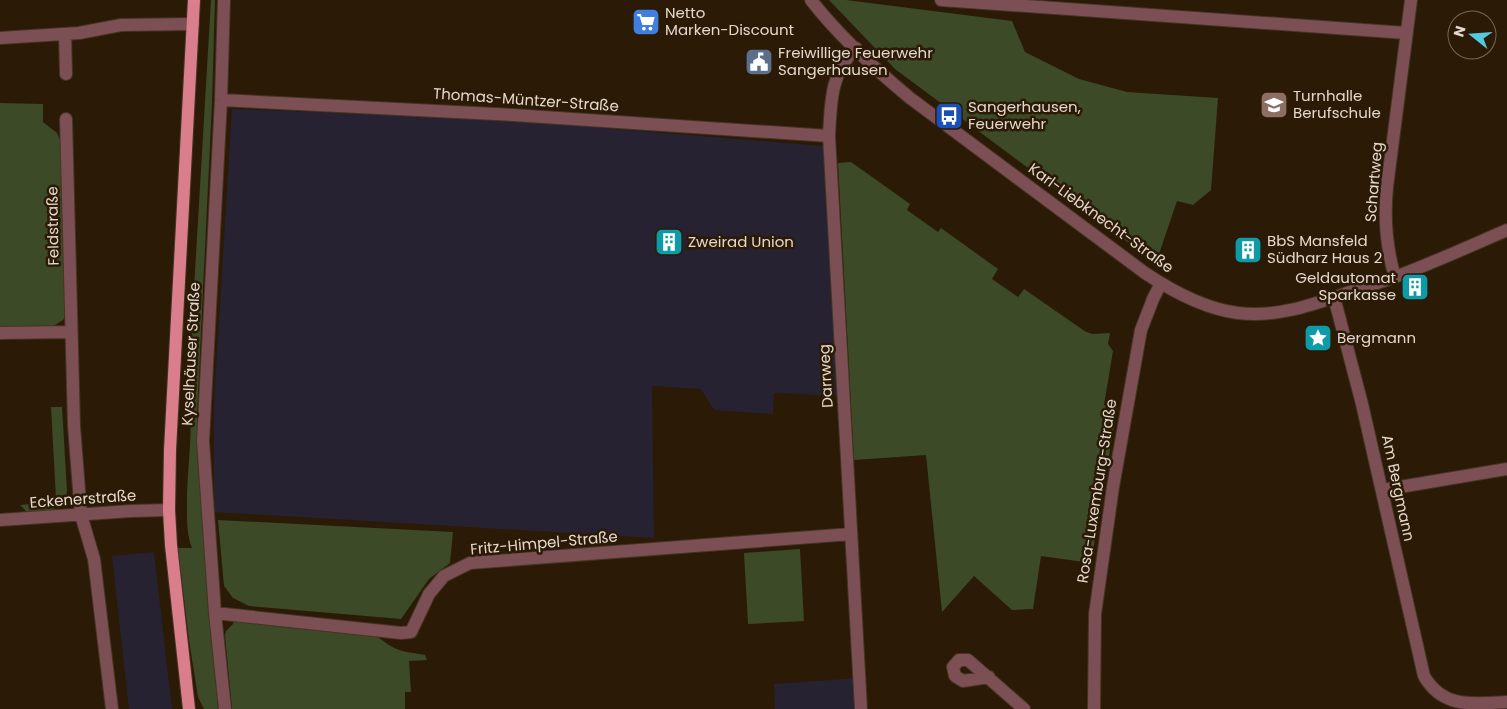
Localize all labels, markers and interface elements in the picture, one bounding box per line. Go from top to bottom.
place label: Netto Marken-Discount [665,2,794,40]
supermarket icon: Netto Marken-Discount [631,7,661,37]
north arrow [1447,10,1497,60]
text: N [1448,23,1471,39]
place label: Freiwillige Feuerwehr Sangerhausen [778,42,933,80]
public building icon: Freiwillige Feuerwehr Sangerhausen [744,47,774,77]
street label: Thomas-Müntzer-Straße [432,83,620,116]
place label: Turnhalle Berufschule [1293,85,1381,123]
school or university icon: Turnhalle Berufschule [1259,90,1289,120]
place label: Sangerhausen, Feuerwehr [968,96,1081,134]
bus stop icon: Sangerhausen, Feuerwehr [934,101,964,131]
street label: Schartweg [1360,141,1387,223]
street label: Karl-Liebknecht-Straße [1024,158,1178,277]
street label: Feldstraße [41,186,64,266]
building icon: Zweirad Union [654,227,684,257]
place label: BbS Mansfeld Südharz Haus 2 [1267,230,1382,268]
place label: Zweirad Union [688,231,794,252]
building icon: BbS Mansfeld Südharz Haus 2 [1233,235,1263,265]
place label: Geldautomat Sparkasse [1295,267,1396,305]
building icon: Geldautomat Sparkasse [1400,272,1430,302]
street label: Kyselhäuser Straße [176,282,205,426]
place icon: Bergmann [1303,323,1333,353]
place label: Bergmann [1337,327,1416,348]
street label: Darrweg [813,344,838,408]
street label: Rosa-Luxemburg-Straße [1072,397,1121,585]
street label: Am Bergmann [1377,433,1420,543]
street label: Eckenerstraße [29,484,137,513]
street label: Fritz-Himpel-Straße [469,526,619,559]

